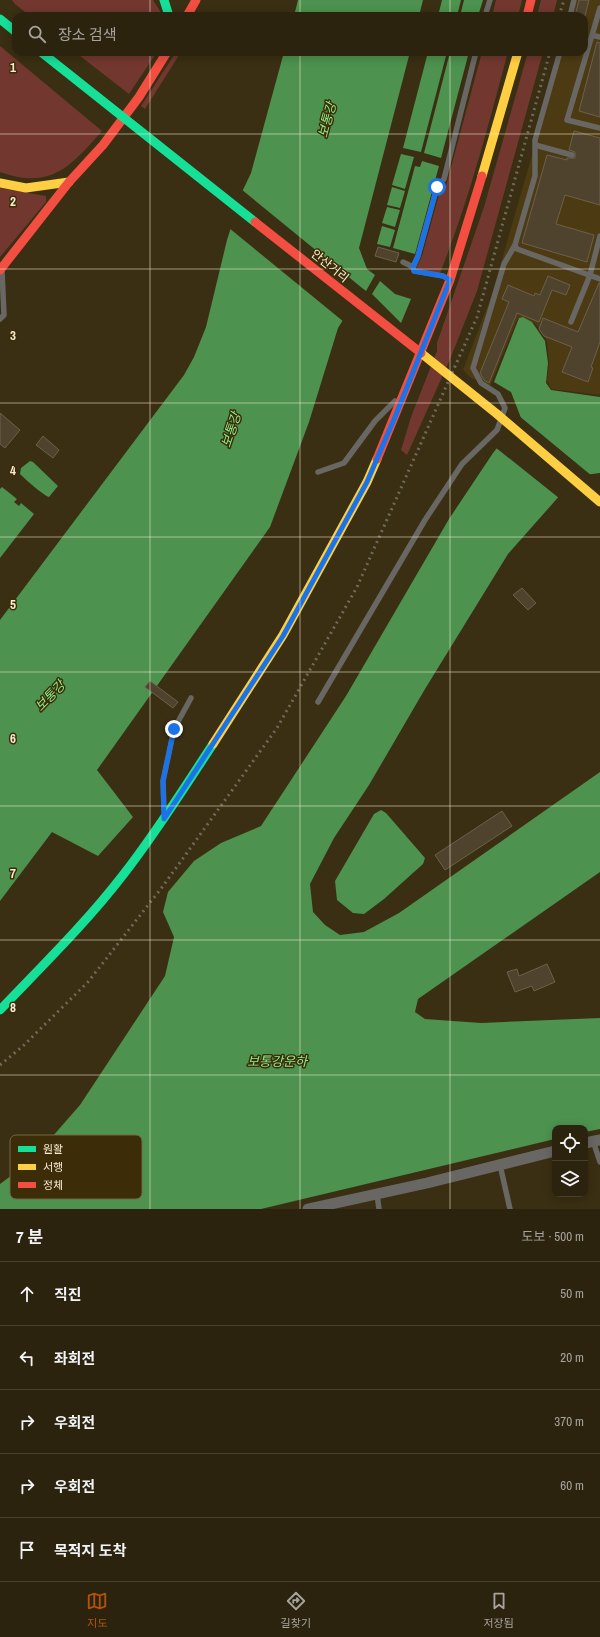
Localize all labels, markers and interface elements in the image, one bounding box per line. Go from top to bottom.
search box [12,12,588,56]
icon: search [26,23,48,45]
text: 장소 검색 [58,24,117,45]
text: 1 [10,59,16,76]
water label: 보통강 [314,99,340,140]
route start [428,178,446,196]
text: 2 [10,193,16,210]
street label: 안산거리 [308,246,352,286]
text: 3 [10,327,16,344]
water label: 보통강 [217,408,245,450]
text: 4 [10,462,16,479]
text: 5 [10,596,16,613]
water label: 보통강 [31,676,70,715]
route end [165,720,183,738]
text: 6 [10,730,16,747]
text: 7 [10,865,16,882]
text: 8 [10,999,16,1016]
water label: 보통강운하 [247,1053,309,1070]
map controls [552,1125,588,1197]
button: locate [552,1125,588,1161]
legend [10,1135,142,1199]
text: 원활 [43,1142,63,1156]
text: 서행 [43,1160,63,1174]
button: layers [552,1161,588,1197]
text: 정체 [43,1178,63,1192]
text: 7 분 [16,1225,43,1248]
text: 도보 · 500 m [522,1228,584,1245]
icon: ahead [16,1283,38,1305]
text: 직진 [54,1284,82,1305]
text: 50 m [560,1285,584,1302]
icon: left [16,1347,38,1369]
text: 좌회전 [54,1348,95,1369]
text: 20 m [560,1349,584,1366]
icon: right [16,1411,38,1433]
text: 우회전 [54,1412,95,1433]
text: 370 m [554,1413,584,1430]
icon: right [16,1475,38,1497]
text: 우회전 [54,1476,95,1497]
text: 60 m [560,1477,584,1494]
icon: arrive [16,1539,38,1561]
text: 목적지 도착 [54,1540,126,1561]
tab: 지도 [86,1590,108,1630]
tab: 길찾기 [281,1590,311,1630]
tab: 저장됨 [483,1590,514,1630]

